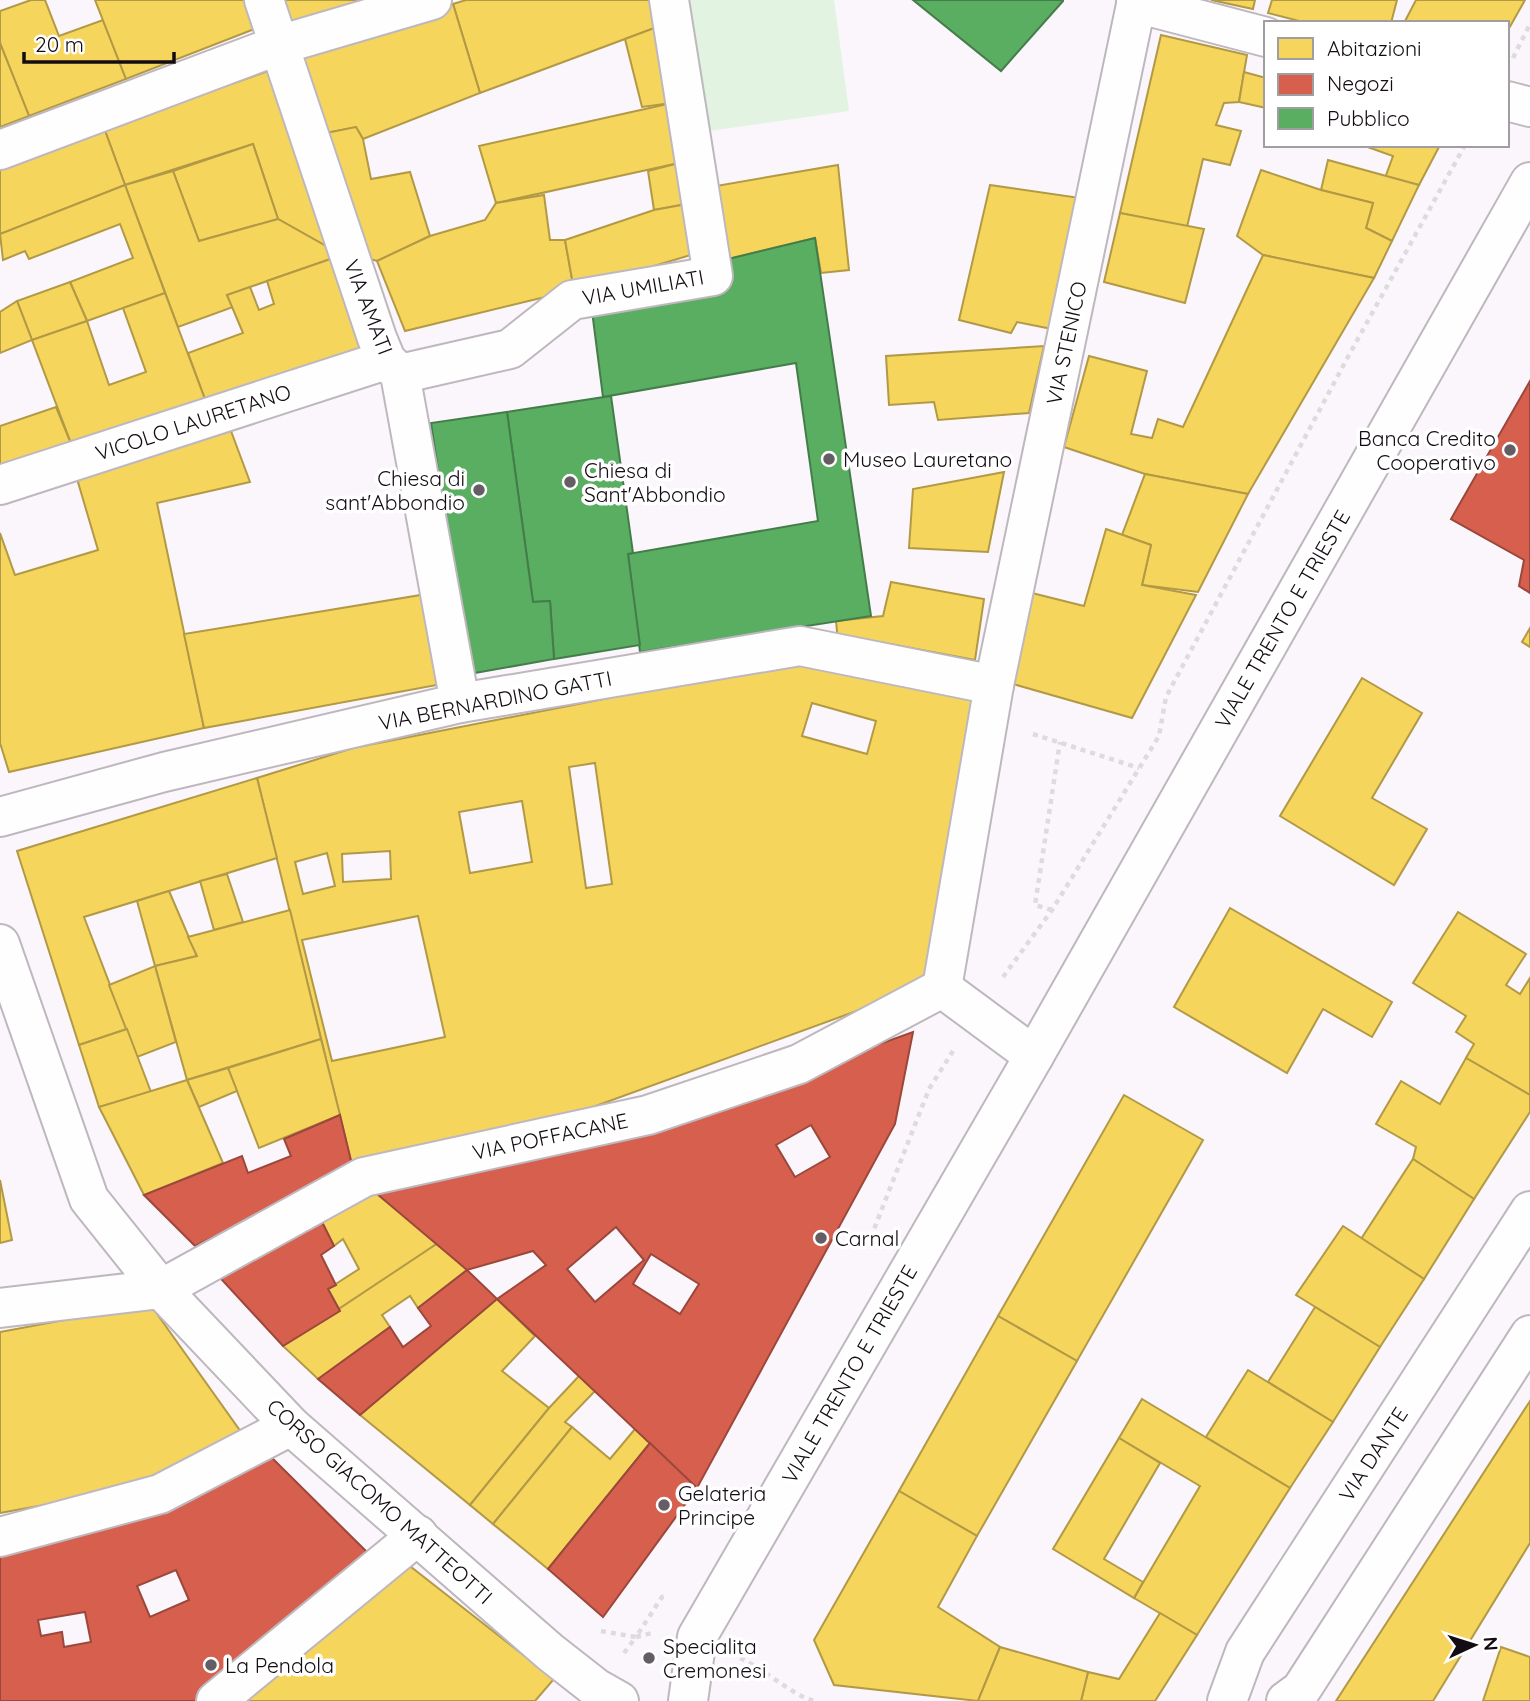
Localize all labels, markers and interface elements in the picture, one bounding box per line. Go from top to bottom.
scale bar [24,21,175,65]
legend [1264,21,1509,147]
text: 20 m [35,31,84,57]
text: Abitazioni [1327,35,1422,61]
text: Negozi [1327,70,1394,96]
text: Pubblico [1327,105,1410,131]
street label: VIA AMATI [339,256,399,358]
street label: VIA UMILIATI [580,264,706,310]
street label: VIA STENICO [1040,279,1092,407]
street label: VICOLO LAURETANO [92,378,294,466]
place label: Banca Credito Cooperativo [1358,425,1496,475]
marker: Banca Credito Cooperativo [1502,442,1518,458]
place label: Museo Lauretano [843,446,1012,472]
marker: Museo Lauretano [821,451,837,467]
place label: Chiesa di Sant'Abbondio [584,457,726,507]
place label: Chiesa di sant'Abbondio [325,465,465,515]
marker: Chiesa di Sant'Abbondio [562,474,578,490]
marker: Chiesa di sant'Abbondio [471,482,487,498]
street label: VIALE TRENTO E TRIESTE [1209,505,1355,733]
street label: VIA BERNARDINO GATTI [376,665,614,735]
street label: VIA POFFACANE [470,1107,630,1165]
place label: Carnal [835,1225,899,1251]
marker: Carnal [813,1230,829,1246]
street label: VIALE TRENTO E TRIESTE [776,1260,922,1488]
street label: CORSO GIACOMO MATTEOTTI [262,1393,498,1609]
street label: VIA DANTE [1333,1402,1413,1506]
place label: Gelateria Principe [678,1480,766,1530]
marker: Gelateria Principe [656,1497,672,1513]
north arrow [1439,1610,1509,1680]
place label: Specialita Cremonesi [663,1633,766,1683]
text: N [1479,1636,1503,1652]
marker: Specialita Cremonesi [641,1650,657,1666]
place label: La Pendola [225,1652,334,1678]
marker: La Pendola [203,1657,219,1673]

